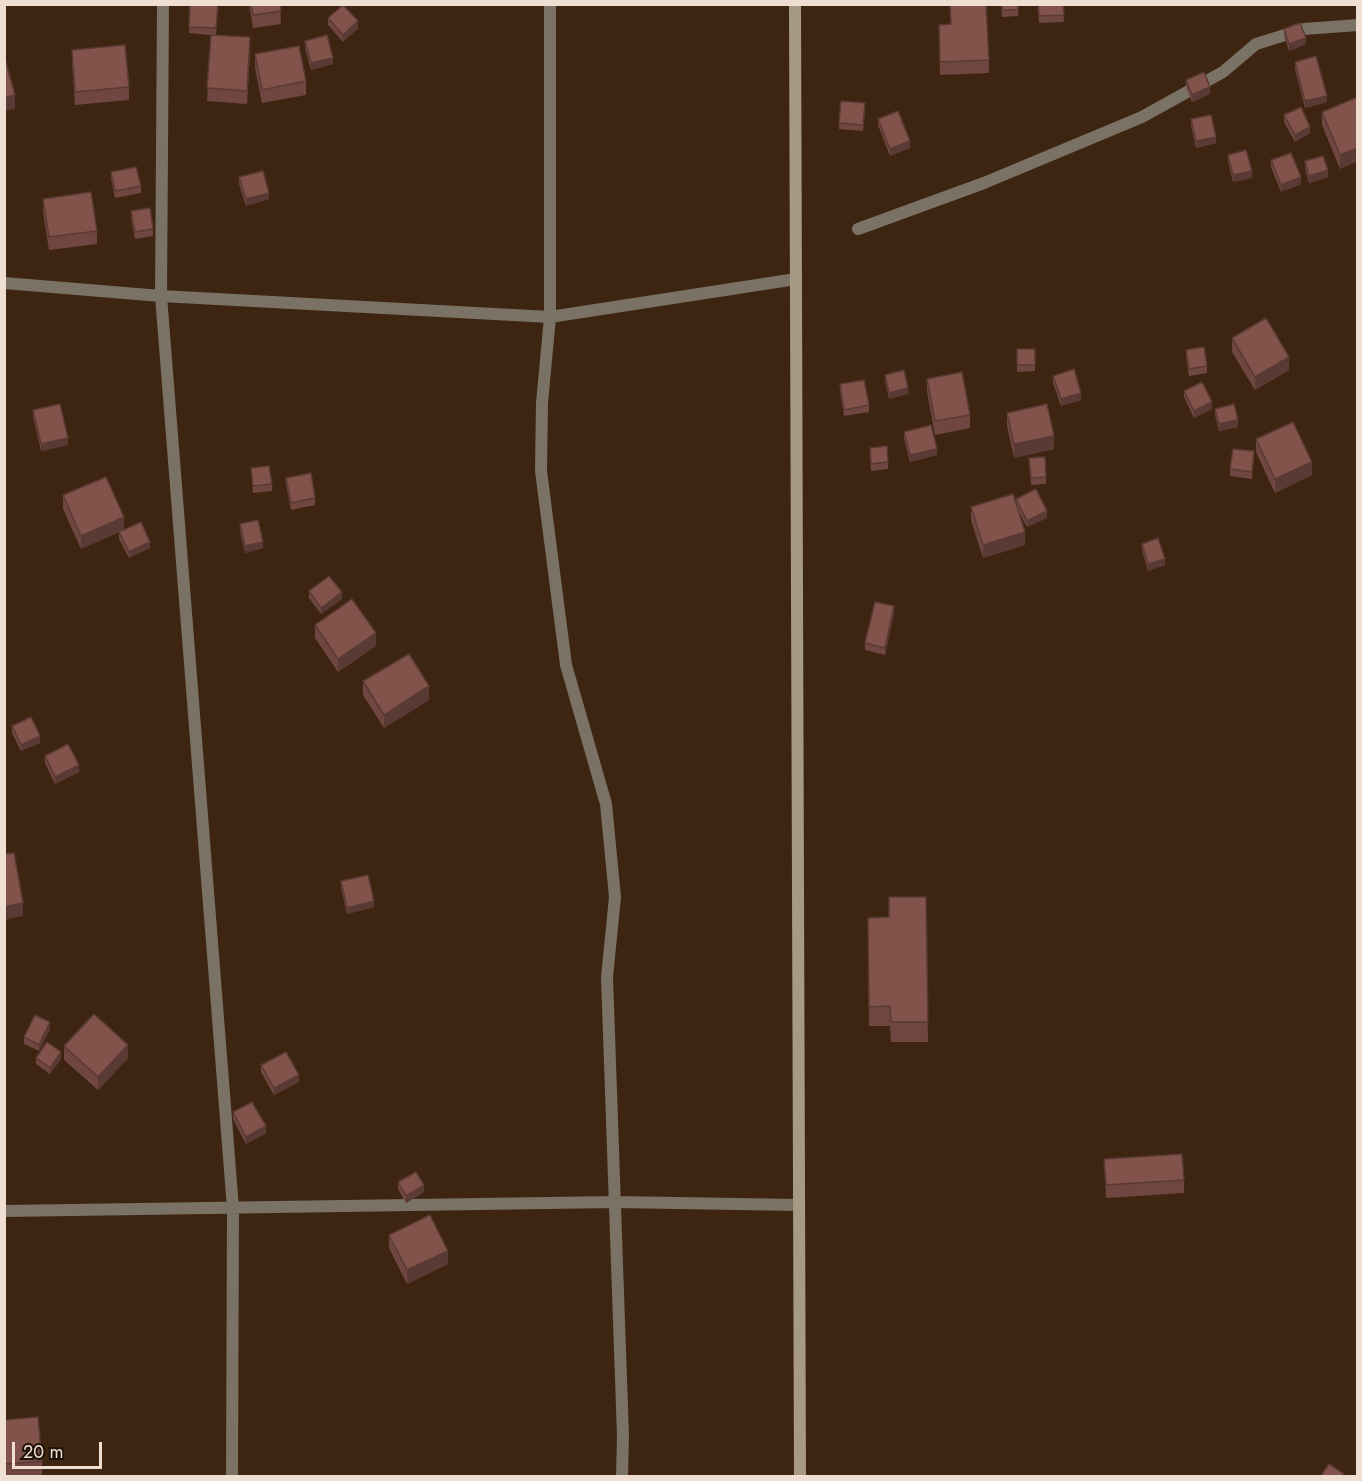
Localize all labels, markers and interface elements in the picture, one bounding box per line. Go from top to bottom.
scale bar [15,1430,105,1468]
text: 20 m [23,1439,63,1465]

